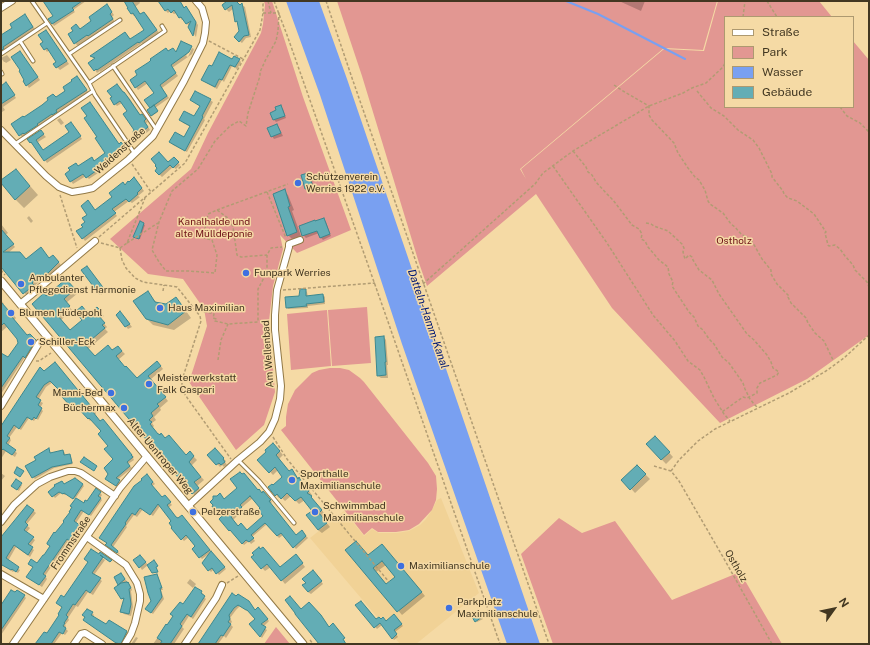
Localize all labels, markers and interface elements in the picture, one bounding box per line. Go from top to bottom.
legend [724,16,854,108]
text: Straße [762,25,799,39]
text: Park [762,45,788,59]
text: Wasser [762,65,803,79]
text: Gebäude [762,85,812,99]
street label: Weidenstraße [92,125,148,177]
place label: Schützenverein Werries 1922 e.V. [306,171,385,194]
marker: Schützenverein Werries 1922 e.V. [293,178,303,188]
park label: Kanalhalde und alte Mülldeponie [175,216,253,240]
park label: Ostholz [716,235,752,247]
place label: Funpark Werries [254,267,331,279]
marker: Funpark Werries [241,268,251,278]
water label: Datteln-Hamm-Kanal [405,268,451,370]
place label: Ambulanter Pflegedienst Harmonie [29,272,136,296]
marker: Ambulanter Pflegedienst Harmonie [16,279,26,289]
place label: Haus Maximilian [168,302,245,314]
marker: Haus Maximilian [155,303,165,313]
place label: Blumen Hüdepohl [19,307,102,319]
marker: Blumen Hüdepohl [6,308,16,318]
street label: Am Wellenbad [260,320,276,388]
place label: Schiller-Eck [39,336,95,348]
marker: Schiller-Eck [26,337,36,347]
place label: Meisterwerkstatt Falk Caspari [157,372,237,396]
marker: Meisterwerkstatt Falk Caspari [144,379,154,389]
place label: Manni-Bed [52,387,103,399]
marker: Manni-Bed [106,388,116,398]
place label: Büchermax [63,402,116,414]
marker: Büchermax [119,403,129,413]
street label: Alter Uentroper Weg [125,415,195,497]
place label: Sporthalle Maximilianschule [300,468,381,492]
marker: Sporthalle Maximilianschule [287,475,297,485]
place label: Schwimmbad Maximilianschule [323,500,404,524]
place label: Pelzerstraße [201,506,260,518]
marker: Pelzerstraße [188,507,198,517]
marker: Schwimmbad Maximilianschule [310,507,320,517]
street label: Frommstraße [49,514,93,572]
street label: Ostholz [722,548,750,584]
place label: Maximilianschule [409,560,490,572]
marker: Maximilianschule [396,561,406,571]
north arrow [814,589,854,629]
place label: Parkplatz Maximilianschule [457,596,538,620]
text: N [837,596,851,609]
marker: Parkplatz Maximilianschule [444,603,454,613]

